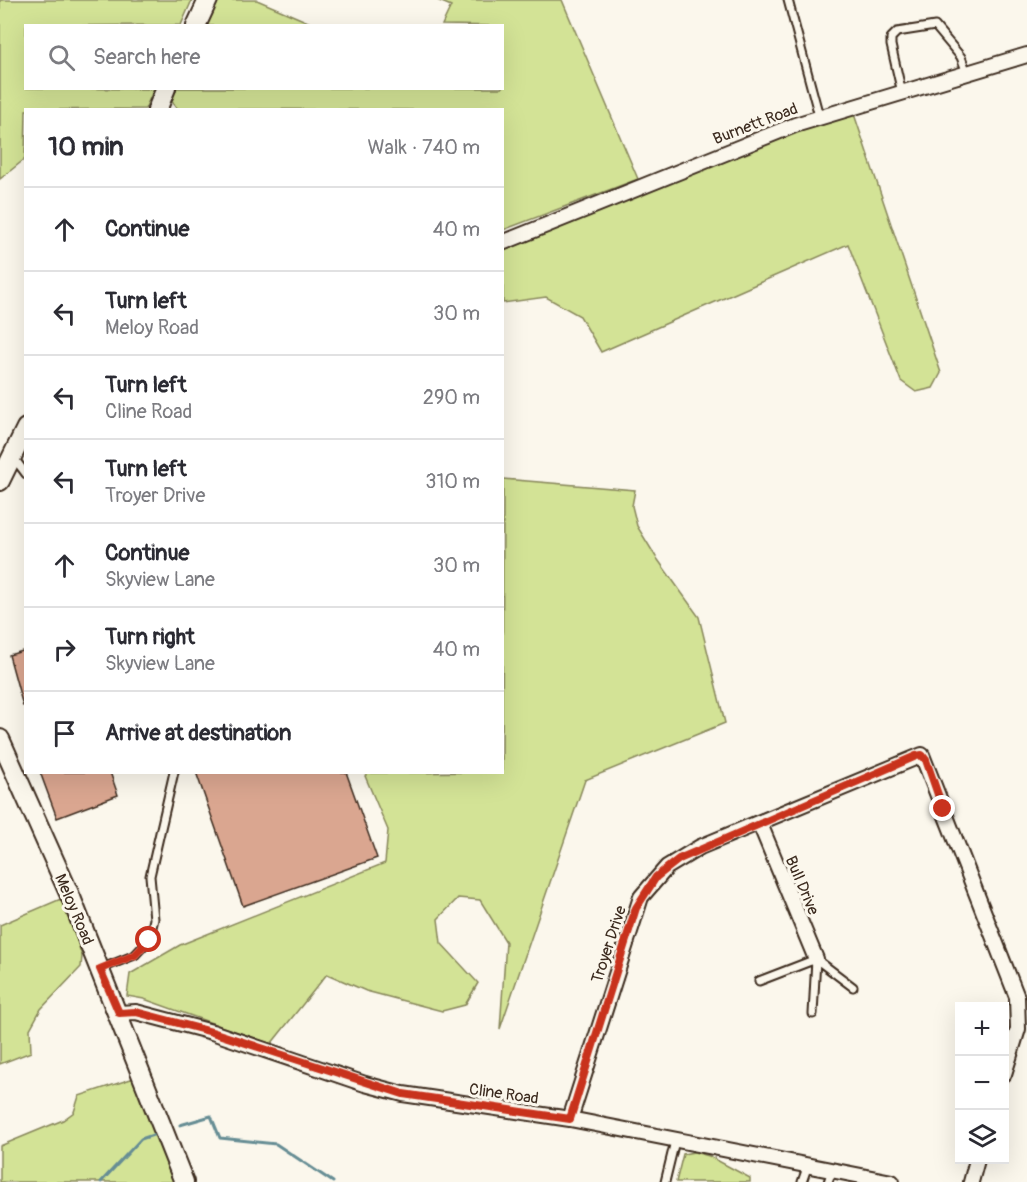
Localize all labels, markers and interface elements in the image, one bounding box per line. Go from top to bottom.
search box [24,24,504,90]
icon: search [45,41,78,74]
text: Search here [93,43,200,71]
street label: Burnett Road [710,99,801,149]
text: 10 min [48,131,124,163]
text: Walk · 740 m [367,135,480,160]
icon: ahead [48,213,81,246]
text: Continue [105,215,189,243]
text: 40 m [433,217,480,242]
text: Turn left [105,287,187,315]
icon: left [48,297,81,330]
text: 30 m [433,301,480,326]
text: Meloy Road [105,315,199,340]
text: Turn left [105,371,187,399]
icon: left [48,381,81,414]
text: 290 m [423,385,480,410]
text: Cline Road [105,399,192,424]
text: Turn left [105,455,187,483]
icon: left [48,465,81,498]
text: 310 m [425,469,480,494]
text: Troyer Drive [105,483,205,508]
text: Continue [105,539,189,567]
icon: ahead [48,549,81,582]
text: 30 m [433,553,480,578]
text: Skyview Lane [105,567,215,592]
text: Turn right [105,623,195,651]
icon: right [48,633,81,666]
text: 40 m [433,637,480,662]
text: Skyview Lane [105,651,215,676]
icon: arrive [48,717,81,750]
text: Arrive at destination [105,719,291,747]
route end [929,795,955,821]
street label: Bull Drive [781,853,824,918]
street label: Meloy Road [50,871,98,948]
street label: Troyer Drive [587,903,631,986]
route start [135,926,161,952]
map controls [955,1002,1009,1164]
button: + [955,1002,1009,1056]
button: − [955,1056,1009,1110]
street label: Cline Road [468,1079,540,1109]
button: layers [955,1110,1009,1164]

